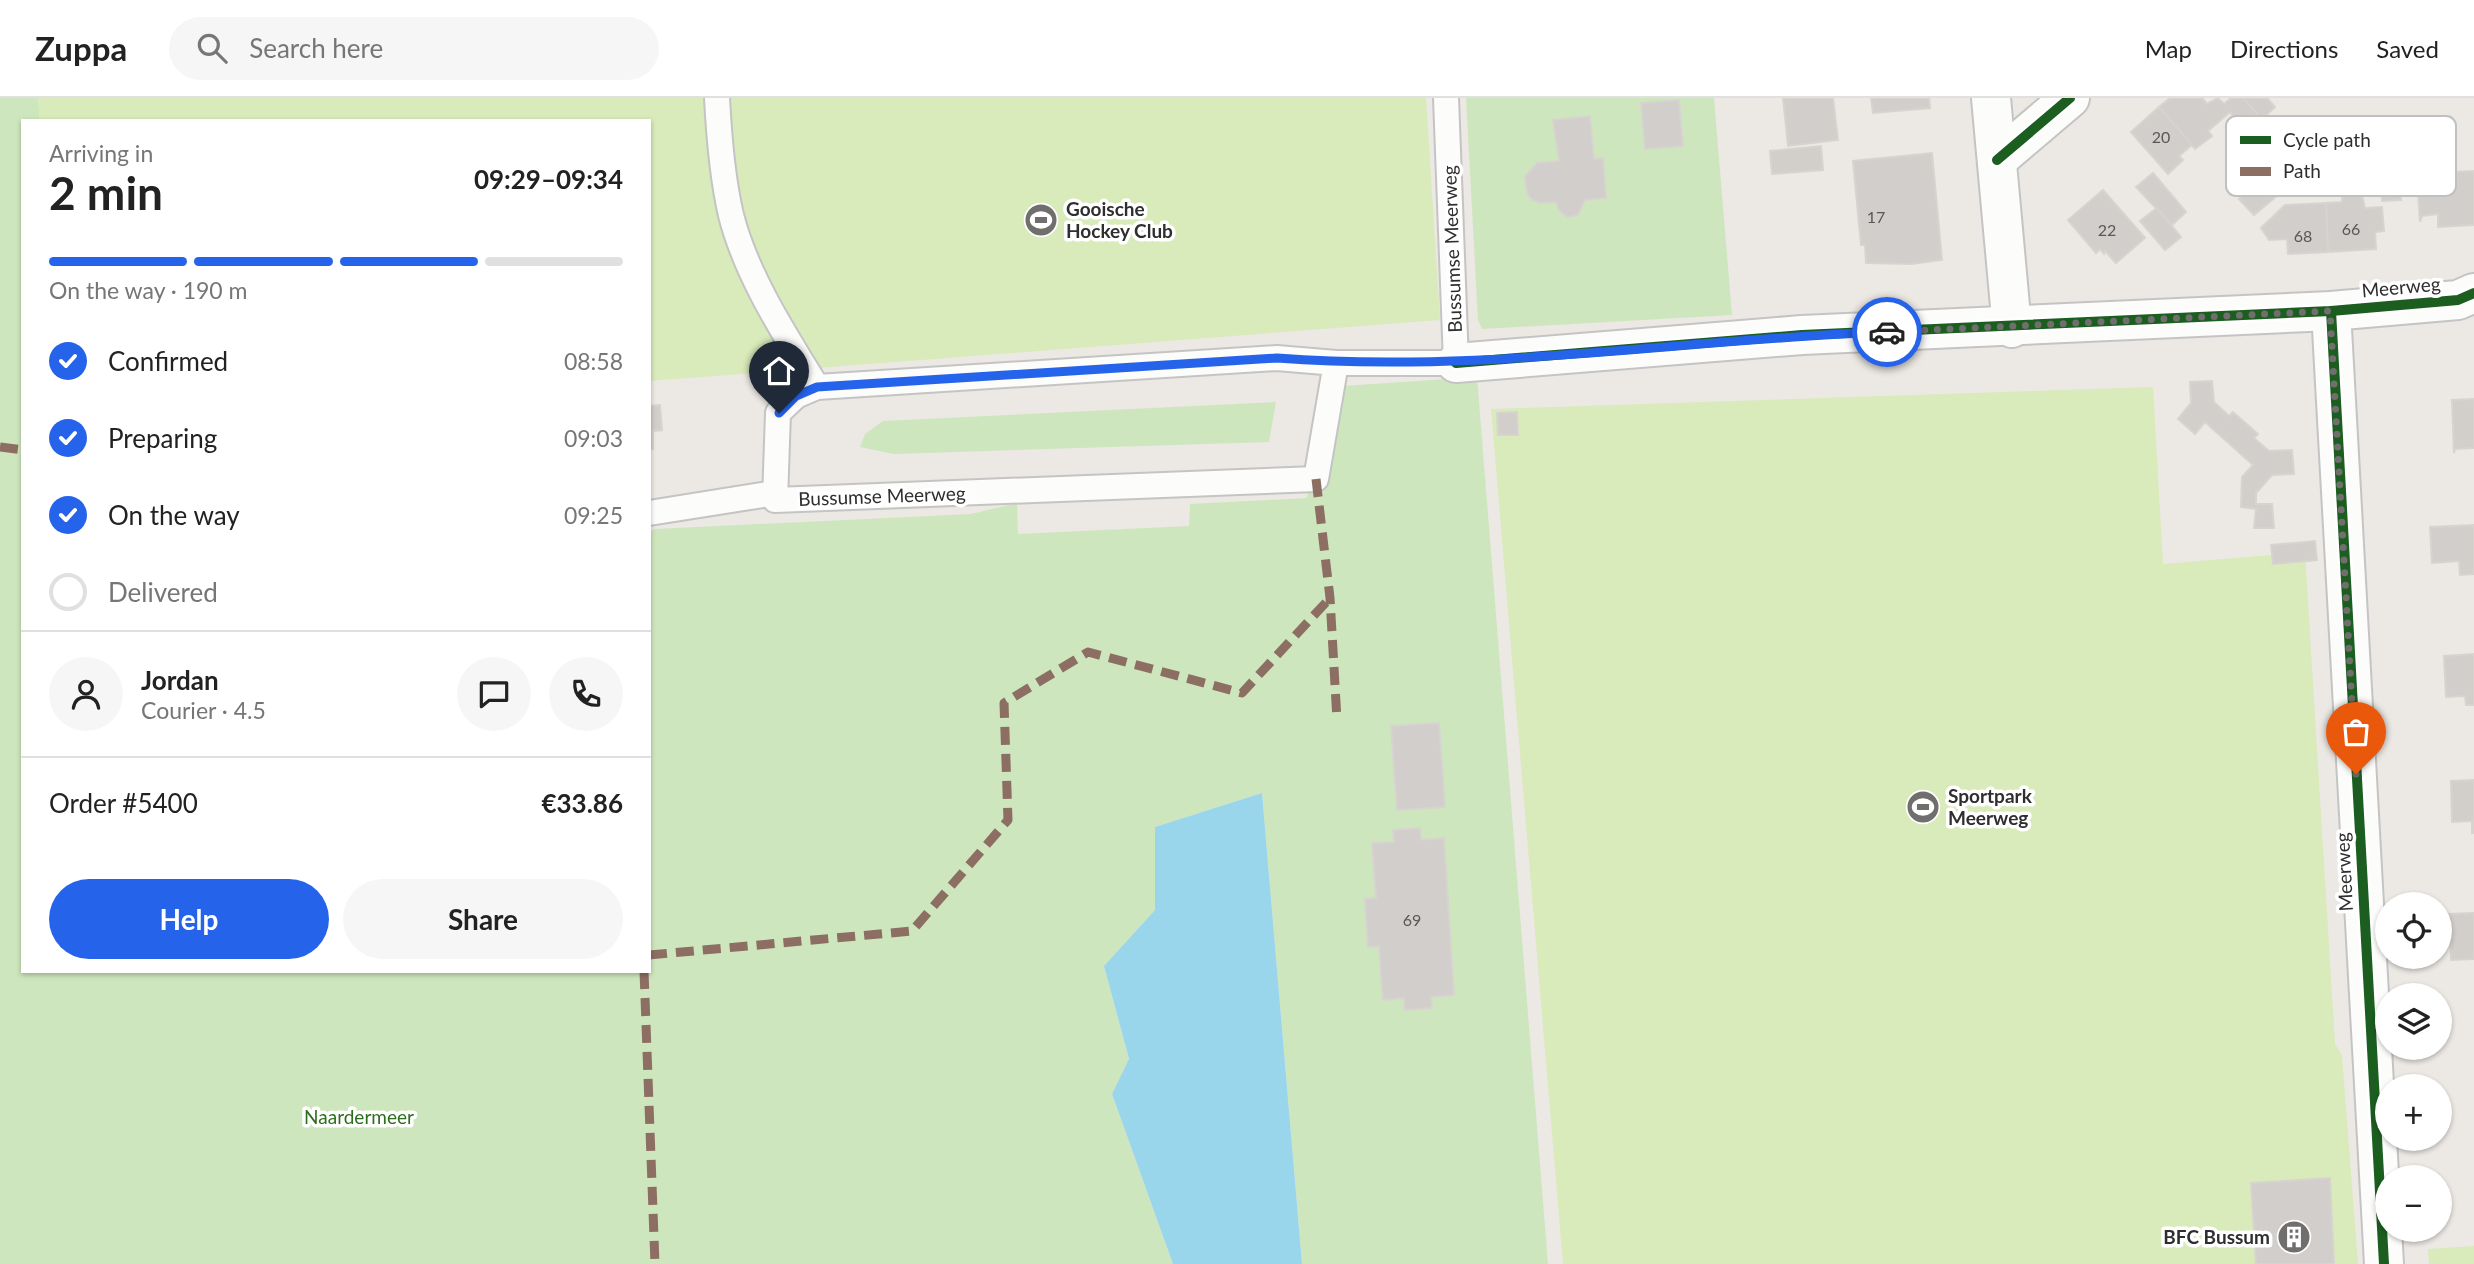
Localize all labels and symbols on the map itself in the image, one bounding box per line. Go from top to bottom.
legend [2226,116,2456,196]
house number: 20 [2152,127,2170,146]
text: Cycle path [2283,128,2371,151]
text: Path [2283,159,2321,182]
street label: Bussumse Meerweg [1437,165,1466,333]
place label: Gooische Hockey Club [1066,197,1173,242]
sports icon: Gooische Hockey Club [1022,201,1060,239]
house number: 17 [1867,207,1885,226]
house number: 66 [2342,219,2360,238]
house number: 22 [2098,220,2116,239]
house number: 68 [2294,226,2312,245]
street label: Meerweg [2361,272,2441,301]
courier [1852,297,1922,367]
pin [749,341,809,413]
street label: Bussumse Meerweg [798,481,966,510]
pin [2326,702,2386,774]
place label: Sportpark Meerweg [1948,784,2033,829]
sports icon: Sportpark Meerweg [1904,788,1942,826]
street label: Meerweg [2330,832,2357,912]
house number: 69 [1403,910,1421,929]
park label: Naardermeer [304,1105,414,1128]
building icon: BFC Bussum [2275,1218,2313,1256]
place label: BFC Bussum [2163,1225,2270,1248]

